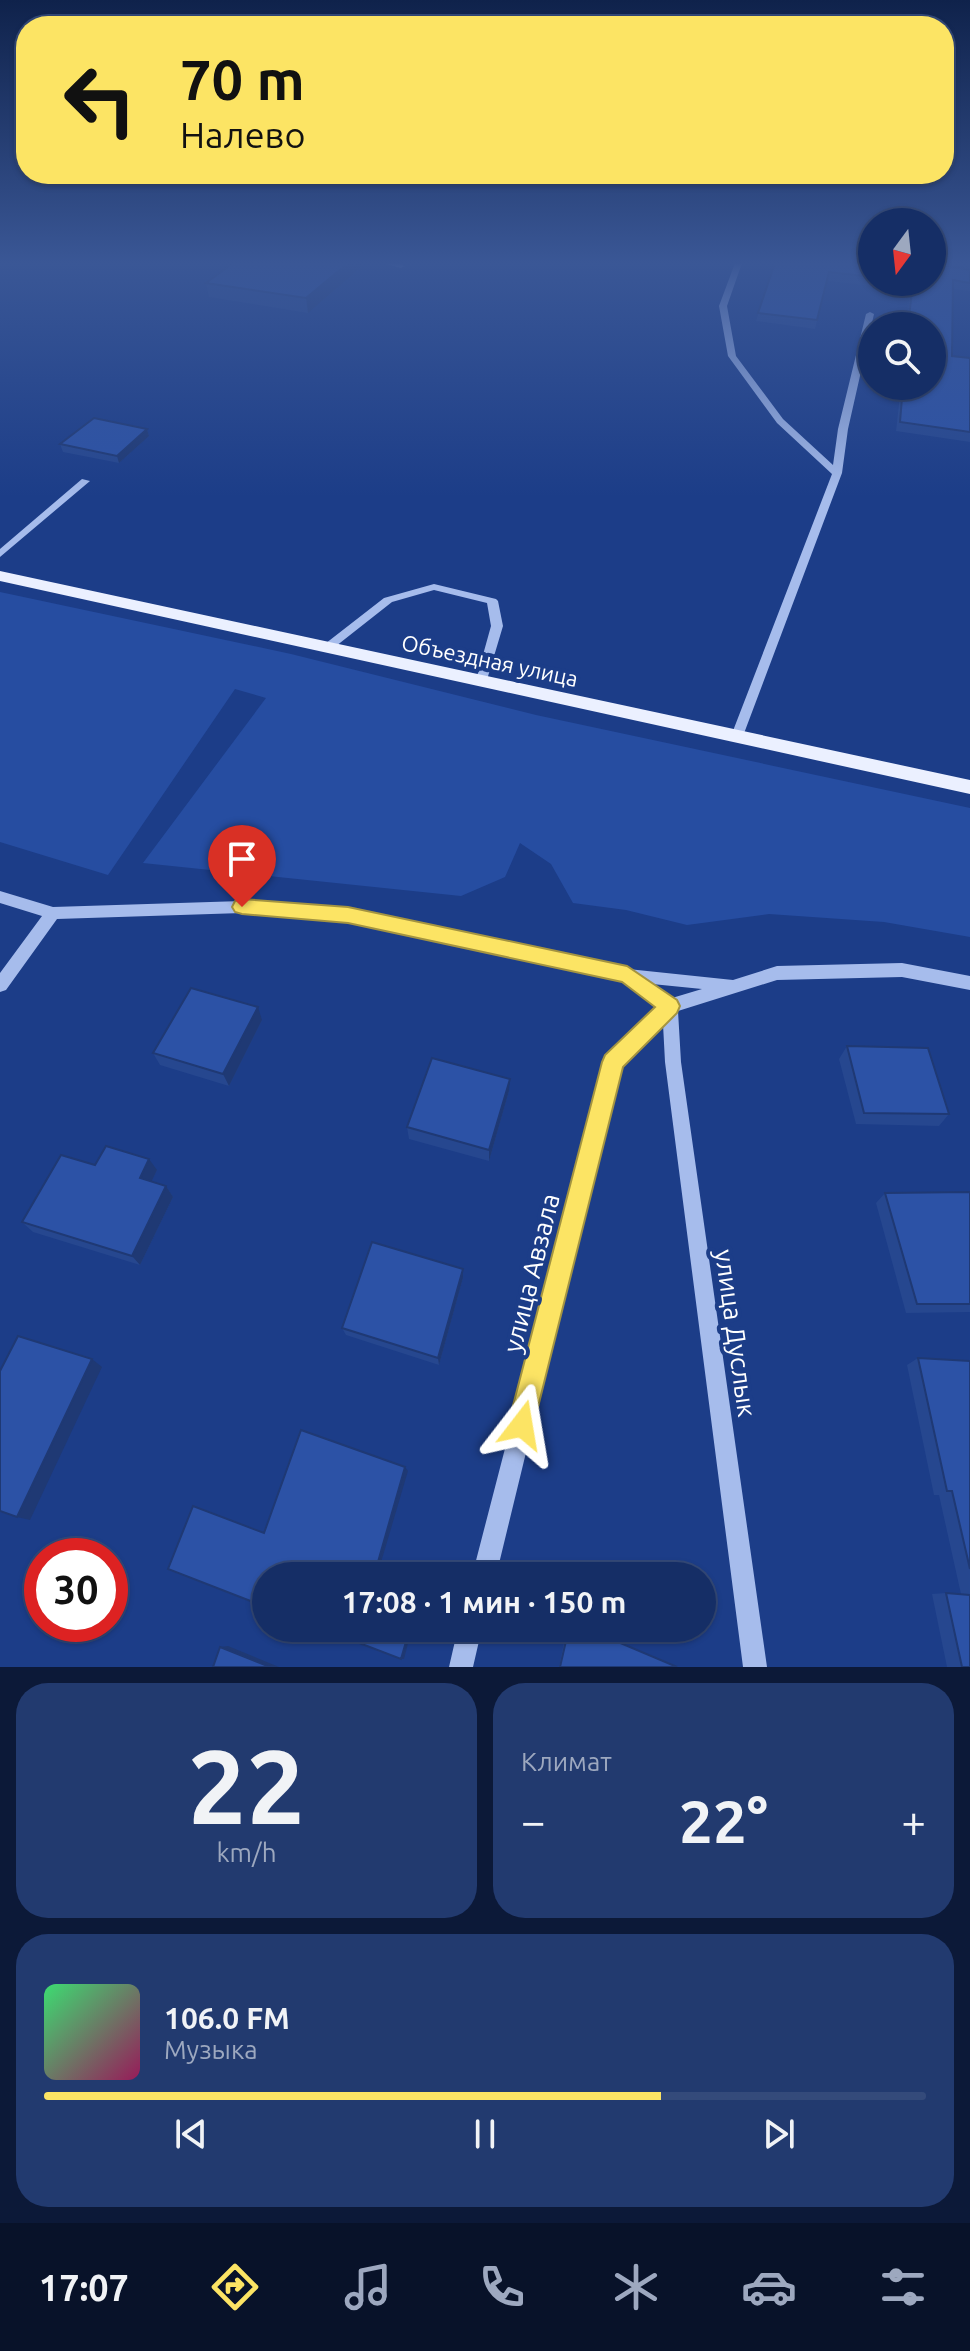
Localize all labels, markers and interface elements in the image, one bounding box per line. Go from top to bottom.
icon: left [48,48,152,152]
text: 70 m [180,48,305,111]
text: Налево [180,114,305,155]
north arrow [858,208,946,296]
map controls [858,208,946,400]
button: search [858,312,946,400]
street label: Объездная улица [400,629,580,691]
pin [208,825,276,907]
icon: arrive [220,837,264,881]
street label: улица Авзала [497,1191,565,1355]
street label: улица Дуслык [710,1247,762,1419]
position arrow [480,1383,564,1467]
speed limit sign: 30 [24,1538,128,1642]
text: 17:08 · 1 мин · 150 m [342,1585,626,1619]
text: 22 [188,1727,305,1844]
text: Климат [521,1747,612,1776]
text: 22° [679,1787,768,1854]
text: − [521,1796,546,1845]
text: + [901,1796,926,1845]
text: km/h [216,1838,277,1867]
text: 106.0 FM [164,2001,290,2035]
text: Музыка [164,2035,258,2064]
icon: previous [169,2112,213,2156]
icon: pause [463,2112,507,2156]
icon: next [757,2112,801,2156]
icon: directions [207,2259,263,2315]
icon: music [340,2259,396,2315]
icon: phone [474,2259,530,2315]
icon: climate [608,2259,664,2315]
icon: car [741,2259,797,2315]
icon: filters [875,2259,931,2315]
text: 17:07 [39,2267,129,2308]

